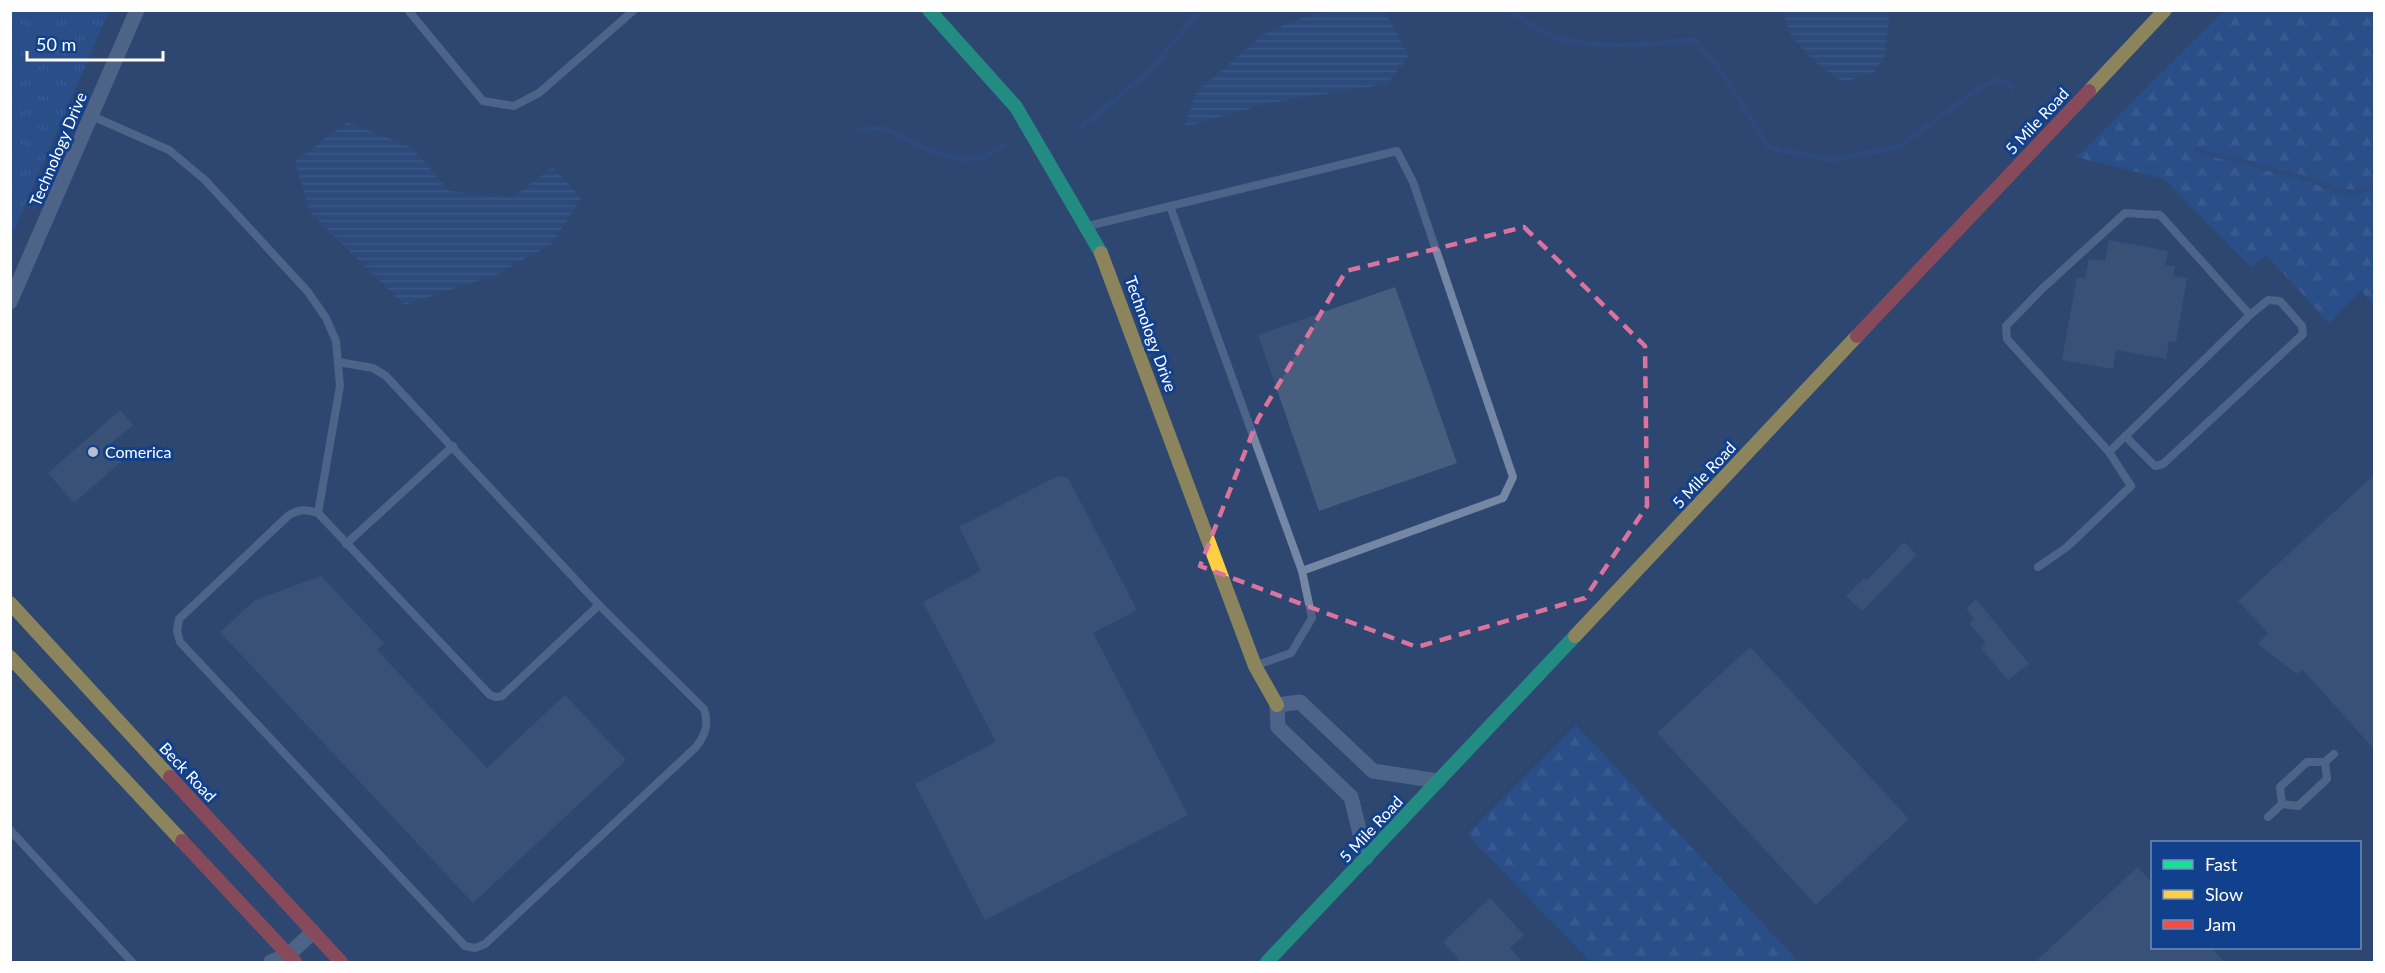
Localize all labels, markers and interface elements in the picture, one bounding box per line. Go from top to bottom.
scale bar [27,24,164,62]
text: 50 m [36,33,76,55]
street label: 5 Mile Road [2001,84,2072,158]
street label: Technology Drive [25,89,90,209]
street label: Technology Drive [1122,273,1181,394]
street label: 5 Mile Road [1668,438,1739,512]
place label: Comerica [105,442,171,461]
marker: Comerica [86,445,100,459]
street label: Beck Road [156,738,221,805]
street label: 5 Mile Road [1335,792,1406,866]
legend [2151,841,2361,949]
text: Fast [2205,853,2238,875]
text: Slow [2205,883,2243,905]
text: Jam [2205,913,2236,935]

